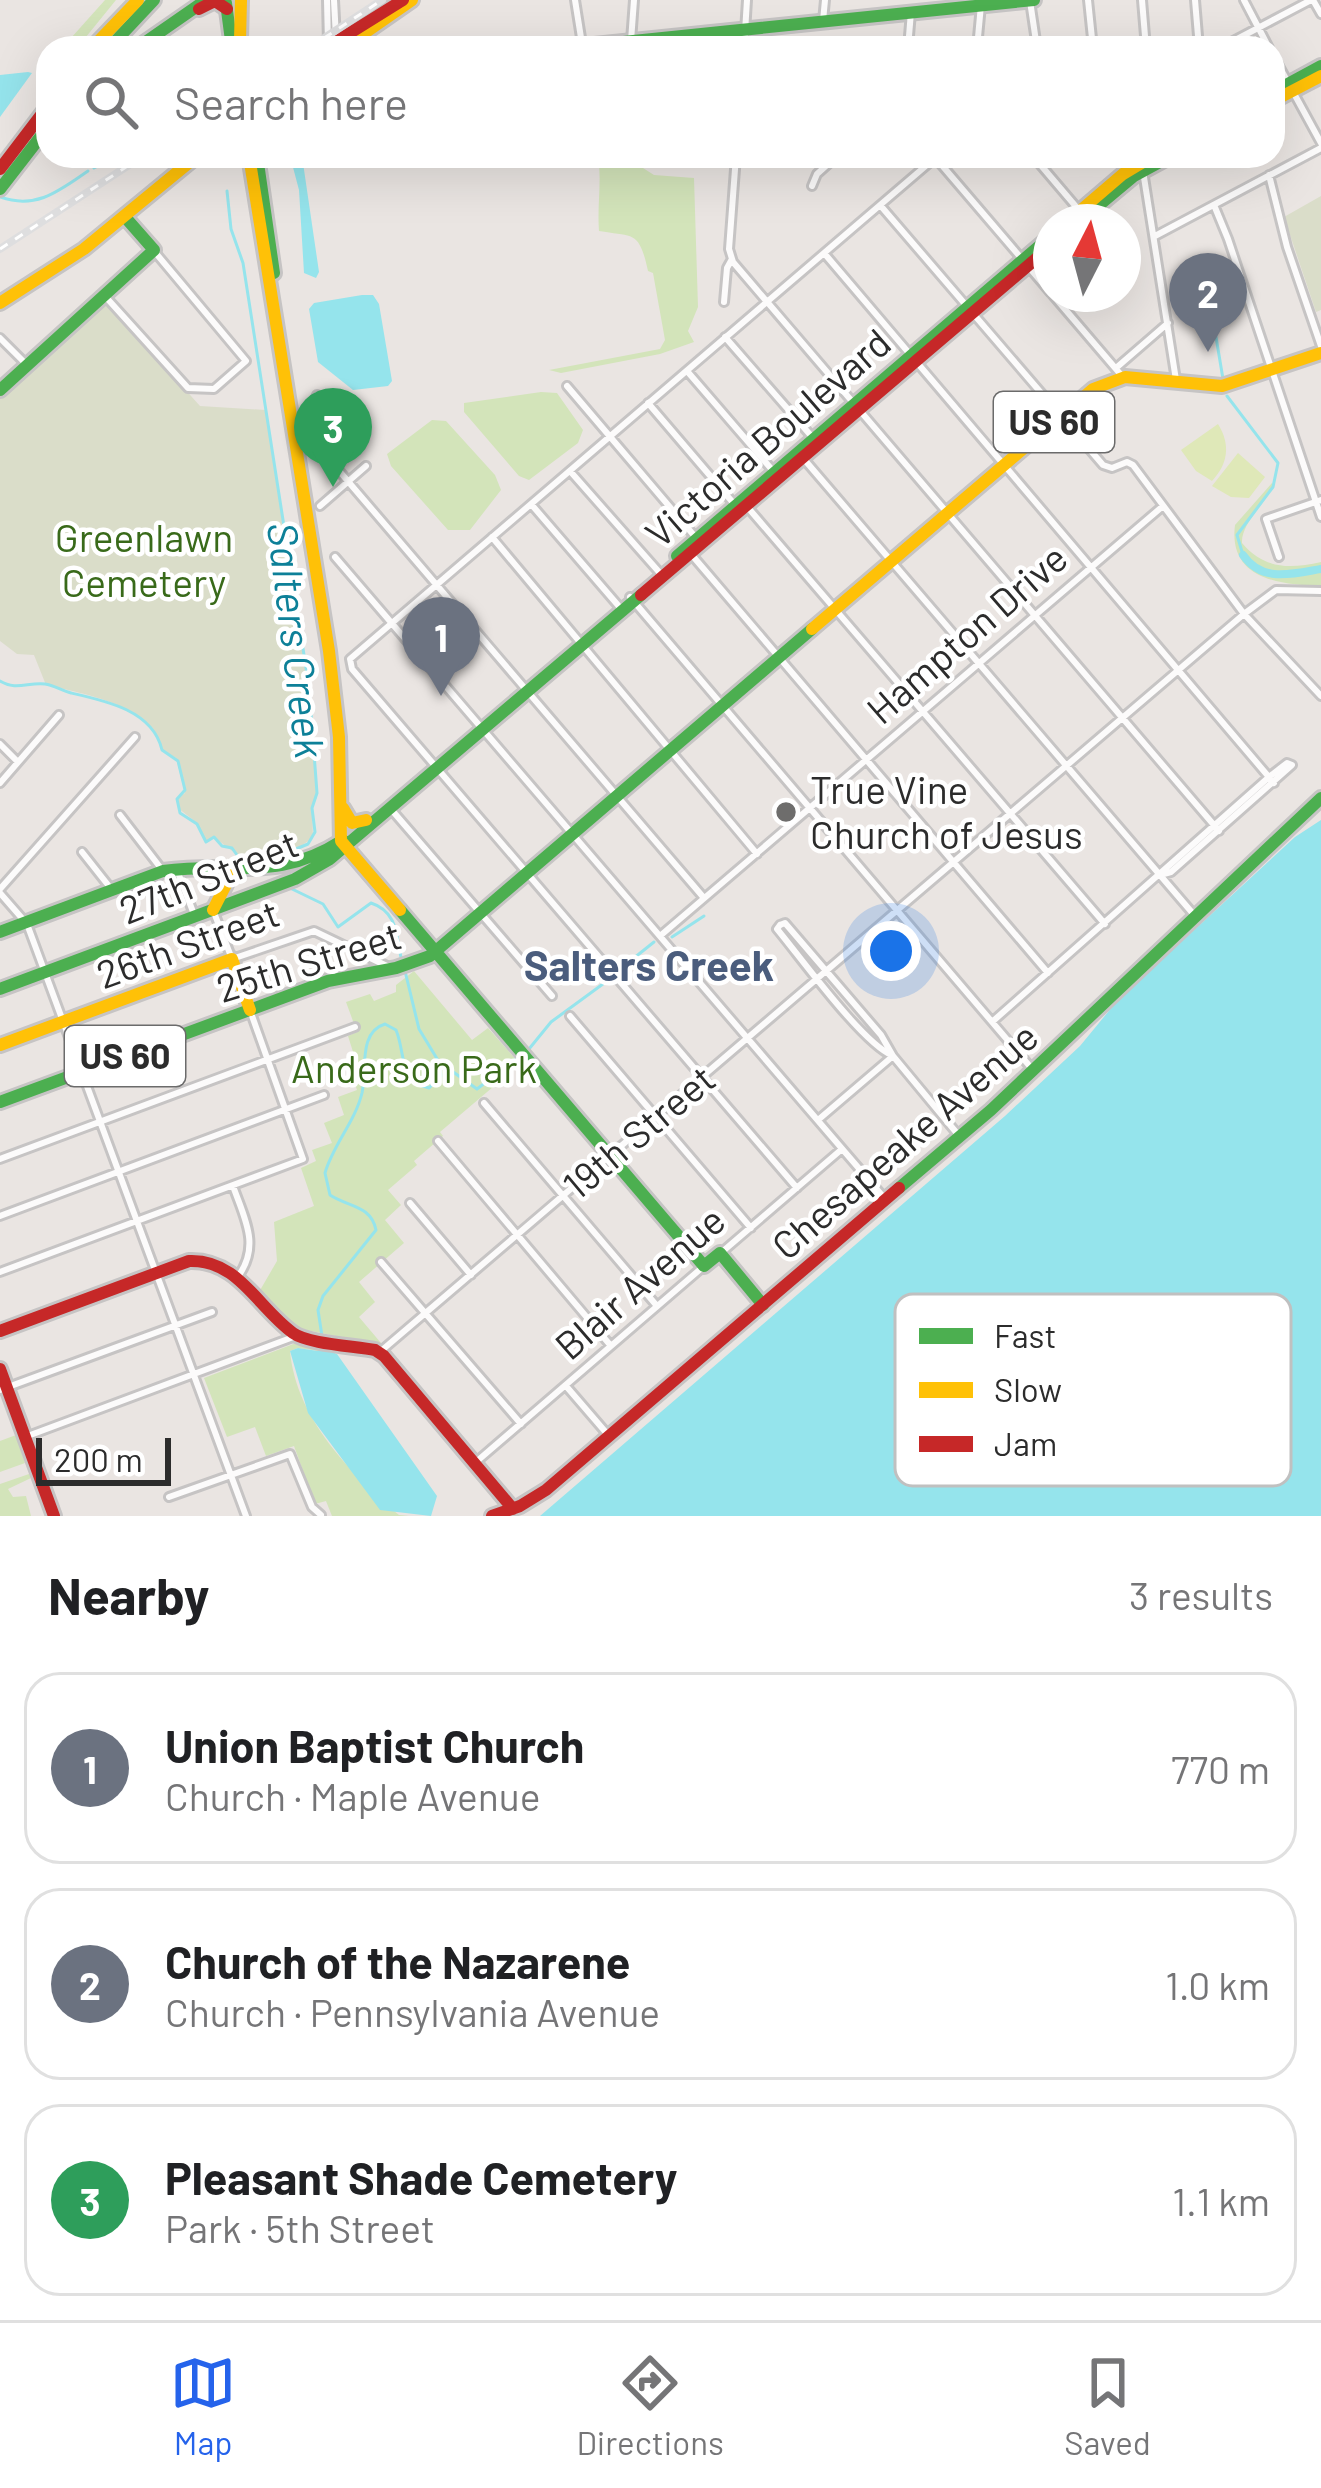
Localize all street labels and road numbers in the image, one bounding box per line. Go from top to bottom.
street label: Victoria Boulevard [635,318,899,556]
road number: US 60 [994,392,1114,452]
street label: Hampton Drive [856,533,1076,733]
street label: 27th Street [112,818,305,933]
street label: 26th Street [90,888,285,997]
street label: 25th Street [211,910,406,1011]
street label: Chesapeake Avenue [762,1012,1046,1268]
road number: US 60 [65,1026,185,1086]
street label: 19th Street [553,1054,723,1208]
street label: Blair Avenue [545,1195,733,1368]

